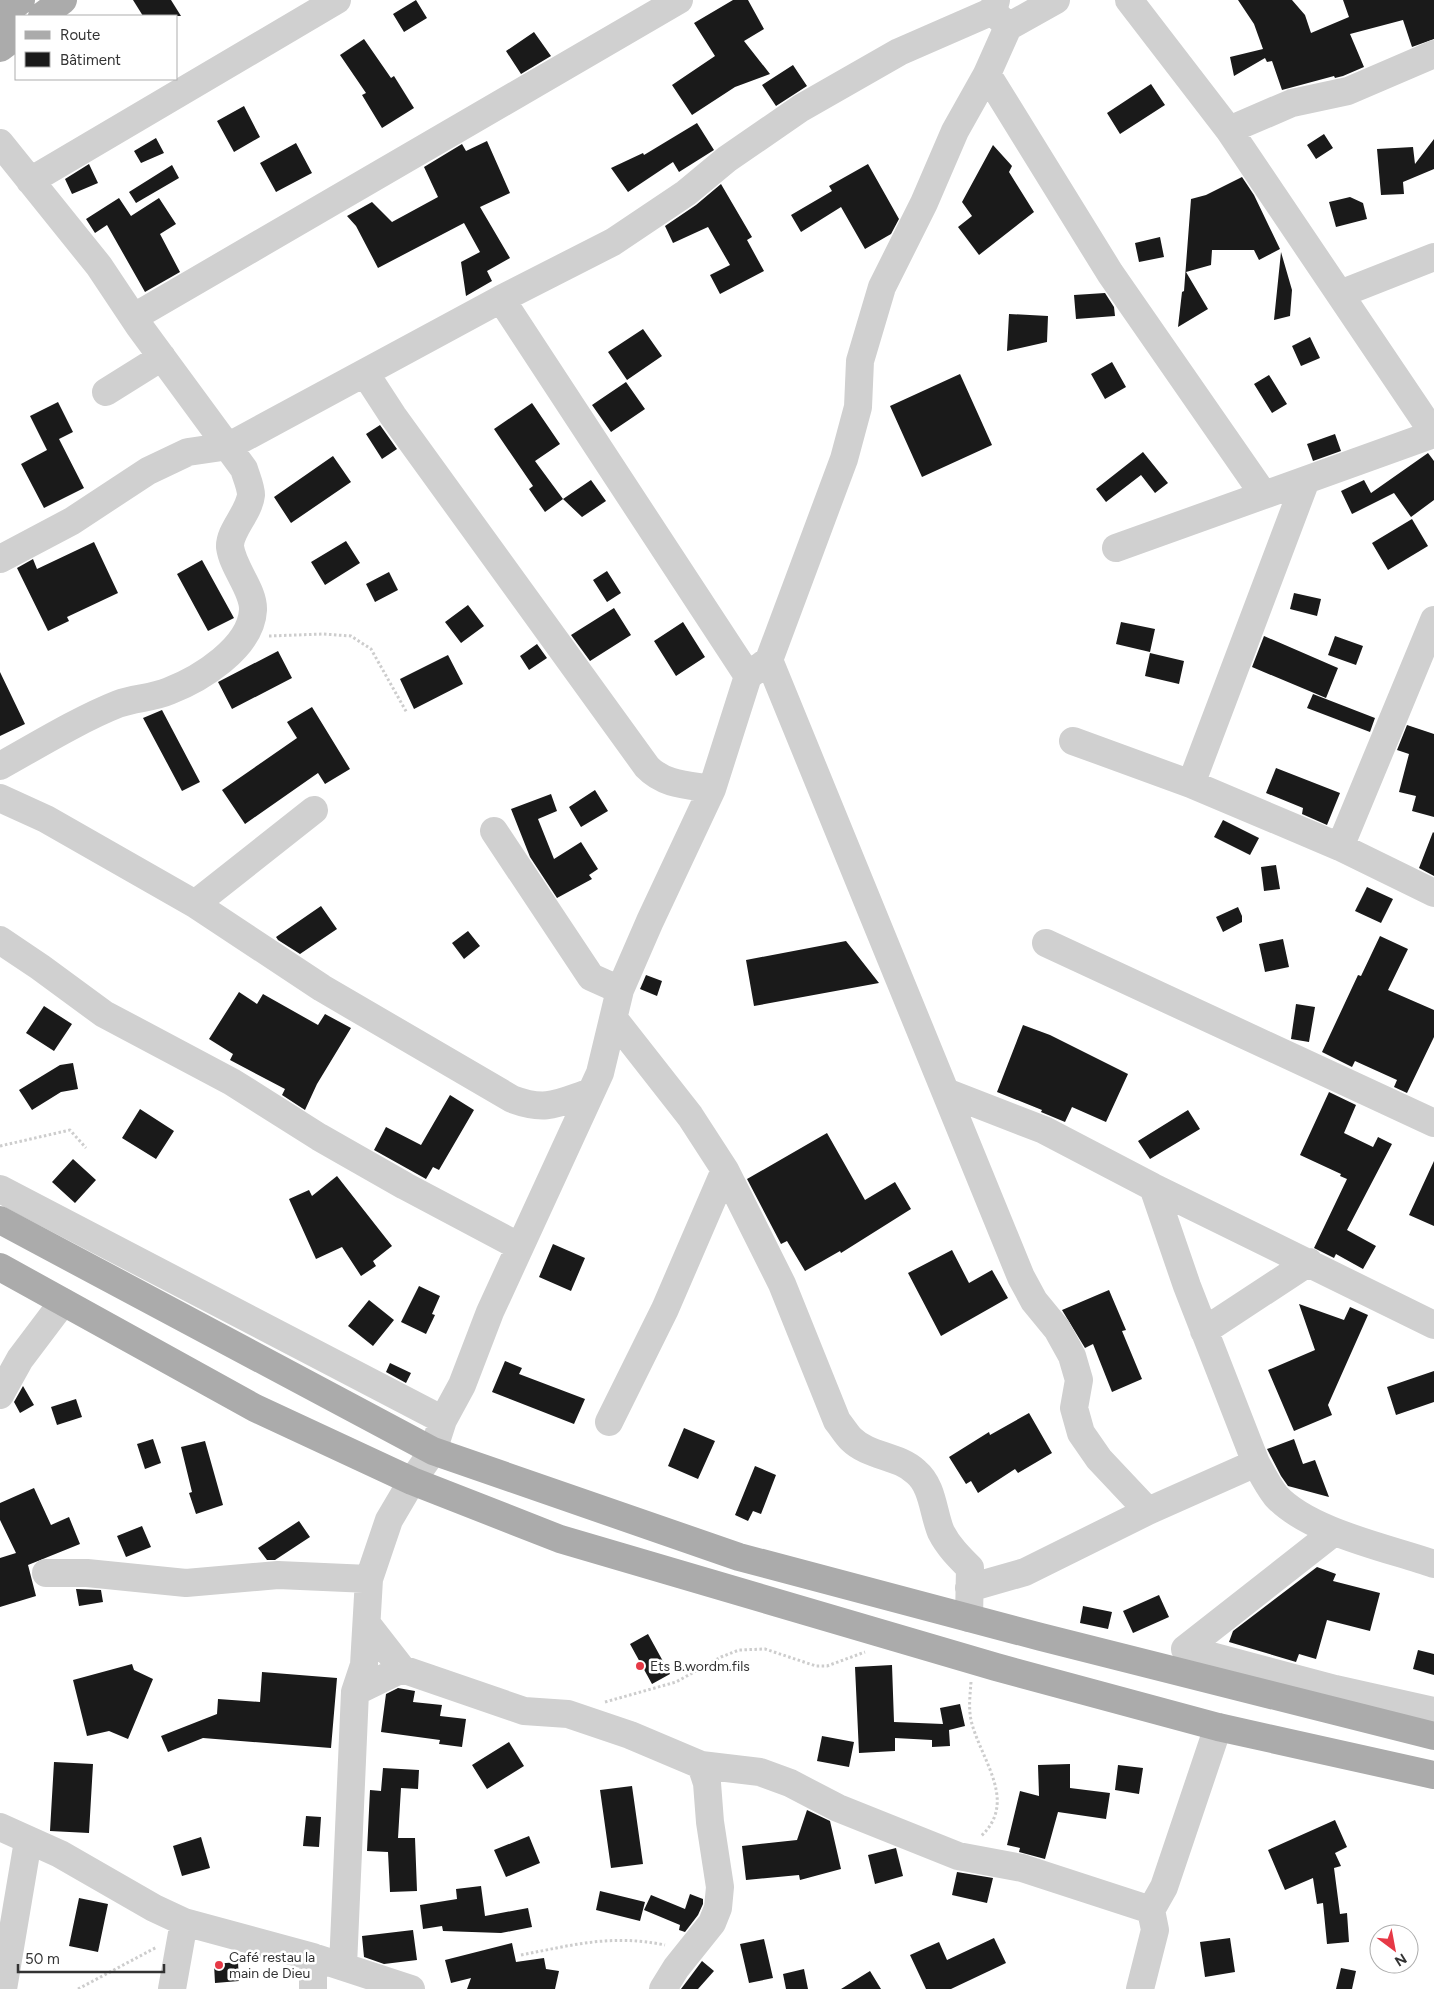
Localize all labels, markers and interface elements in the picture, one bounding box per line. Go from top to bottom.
legend [15,15,178,80]
text: Route [60,26,100,44]
text: Bâtiment [60,51,121,69]
place label: Ets B.wordm.fils [650,1658,750,1675]
marker: Ets B.wordm.fils [634,1660,646,1672]
north arrow [1369,1924,1419,1974]
scale bar [18,1942,164,1974]
place label: Café restau la main de Dieu [229,1949,315,1982]
text: 50 m [25,1950,60,1968]
text: N [1392,1950,1410,1970]
marker: Café restau la main de Dieu [213,1959,225,1971]

